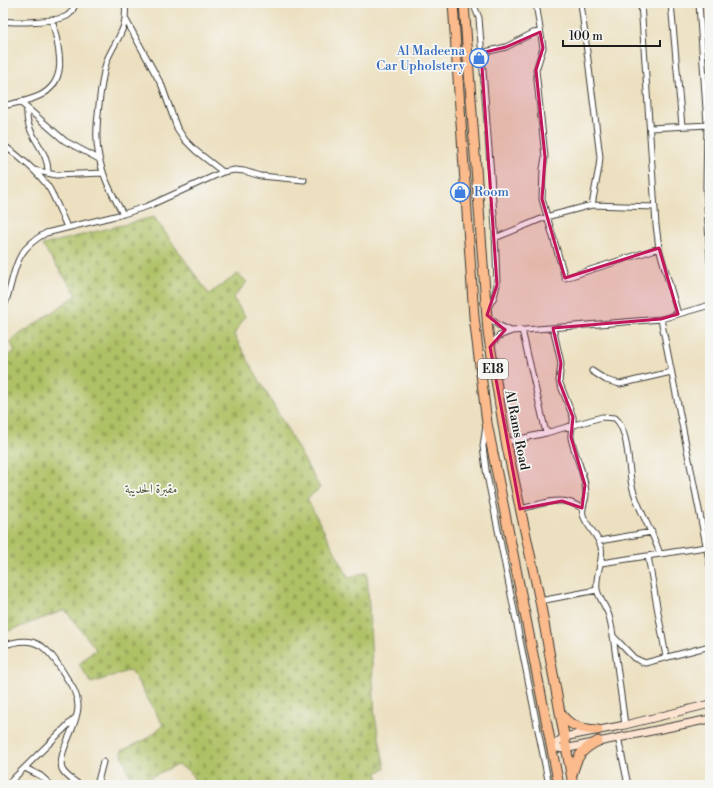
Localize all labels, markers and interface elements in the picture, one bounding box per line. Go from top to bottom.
scale bar [563,22,660,48]
text: 100 m [569,29,603,44]
place label: Al Madeena Car Upholstery [376,43,466,74]
shop icon: Al Madeena Car Upholstery [468,47,490,69]
shop icon: Room [449,181,471,203]
place label: Room [474,184,509,200]
road number: E18 [478,359,508,379]
street label: Al Rams Road [501,388,533,472]
park label: مقبرة الحديبة [125,481,177,497]

